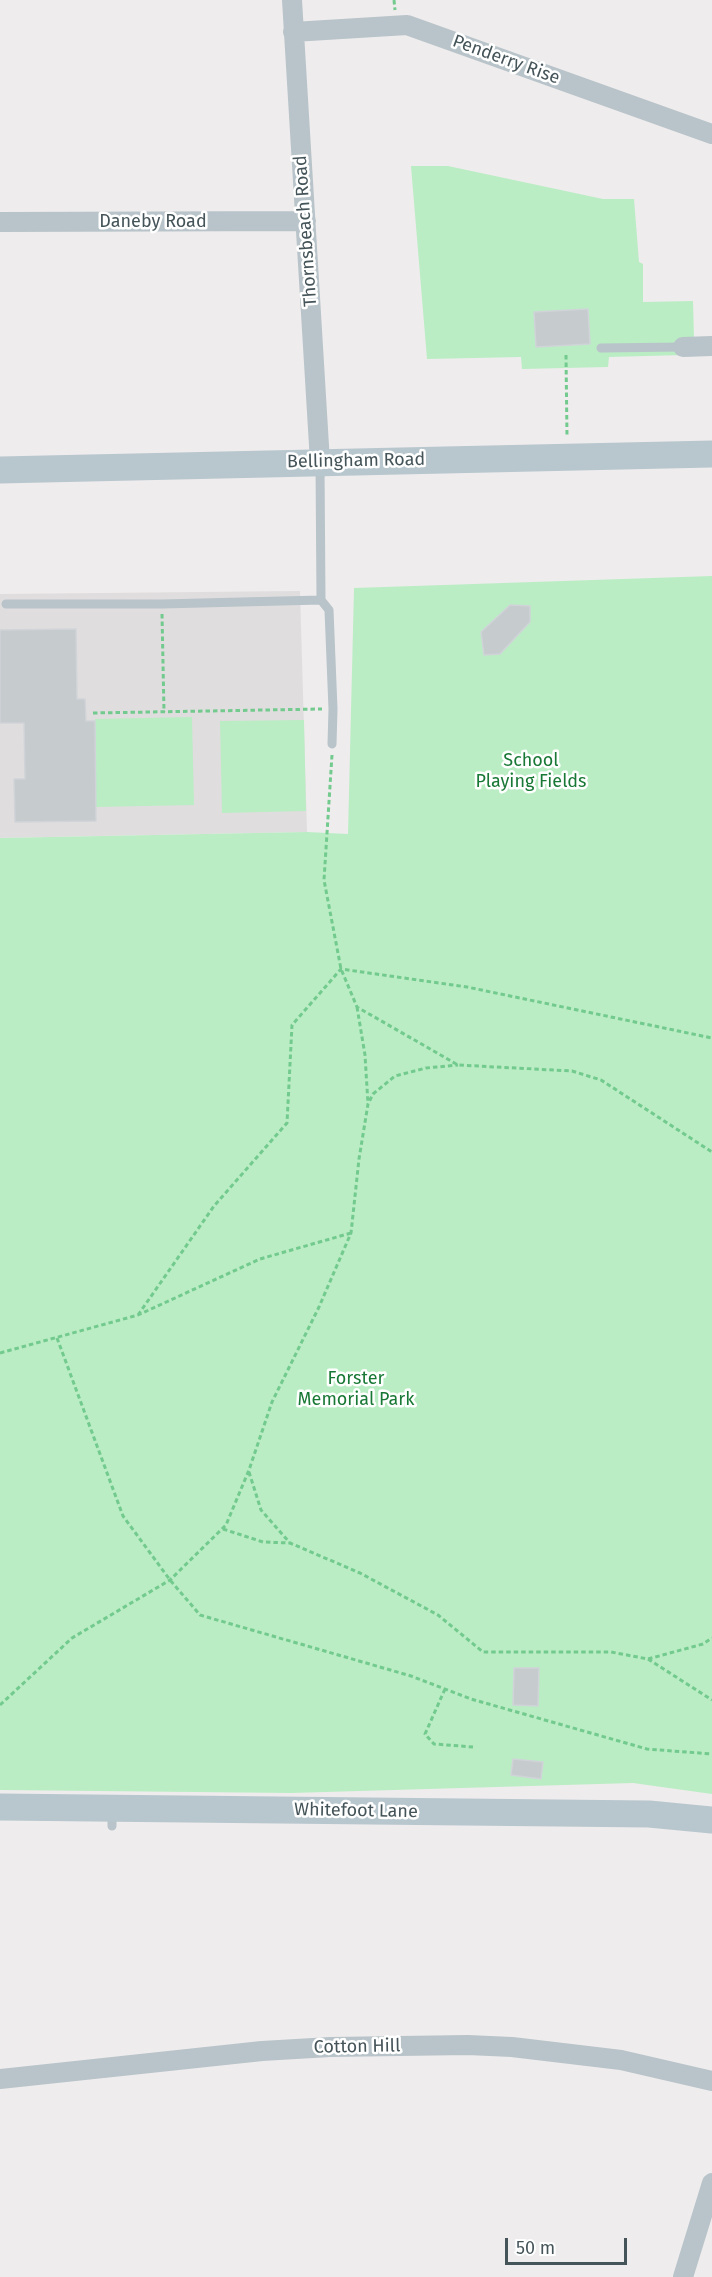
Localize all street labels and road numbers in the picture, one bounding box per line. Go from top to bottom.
street label: Penderry Rise [449,31,563,89]
street label: Thornsbeach Road [290,155,322,307]
street label: Daneby Road [99,211,207,233]
street label: Bellingham Road [287,449,425,473]
street label: Whitefoot Lane [294,1799,418,1823]
street label: Cotton Hill [313,2035,401,2059]

